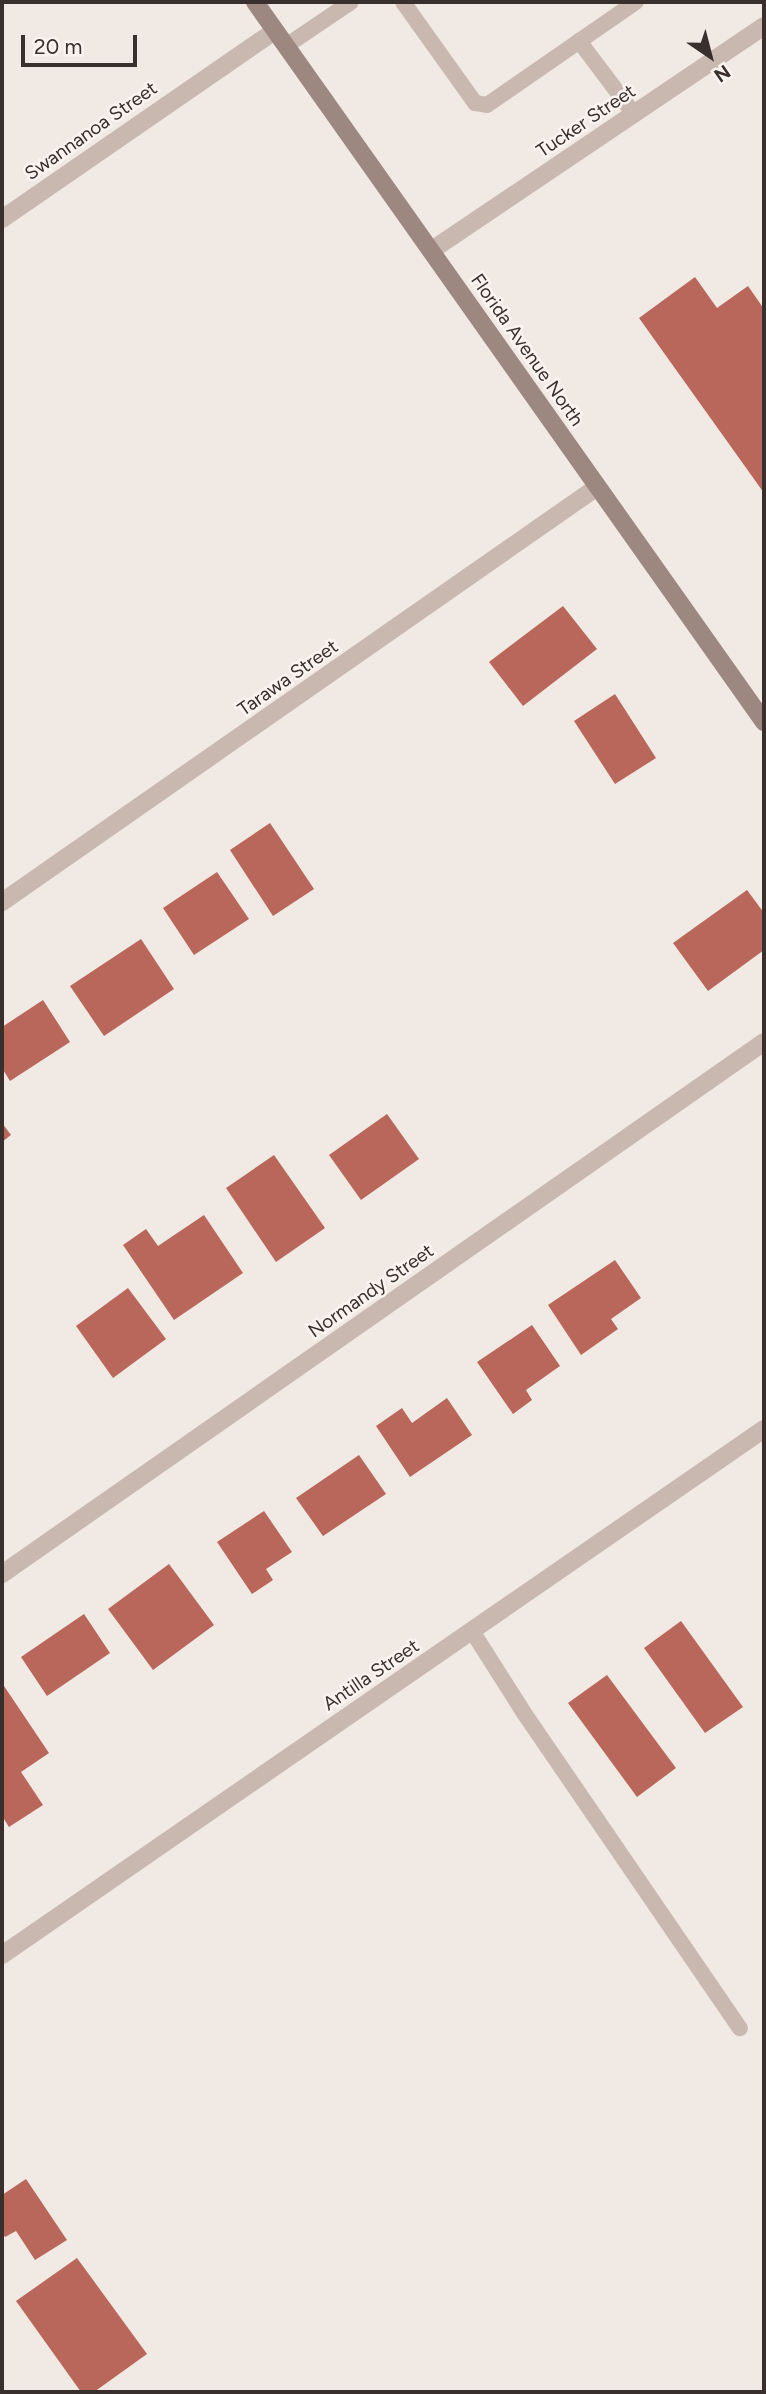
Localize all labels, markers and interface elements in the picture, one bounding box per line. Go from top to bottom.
scale bar [24,21,140,65]
north arrow [675,21,745,91]
text: 20 m [34,34,82,59]
text: N [710,60,735,87]
street label: Swannanoa Street [21,77,161,185]
street label: Tucker Street [532,80,640,162]
street label: Florida Avenue North [466,269,588,431]
street label: Tarawa Street [233,635,343,721]
street label: Normandy Street [304,1239,438,1343]
street label: Antilla Street [319,1635,423,1715]

